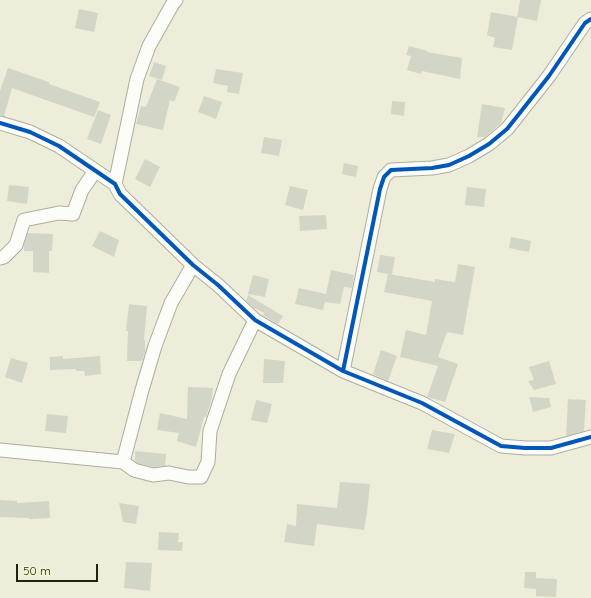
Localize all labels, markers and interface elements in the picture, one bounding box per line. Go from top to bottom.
scale bar [18,556,100,582]
text: 50 m [23,563,51,578]

